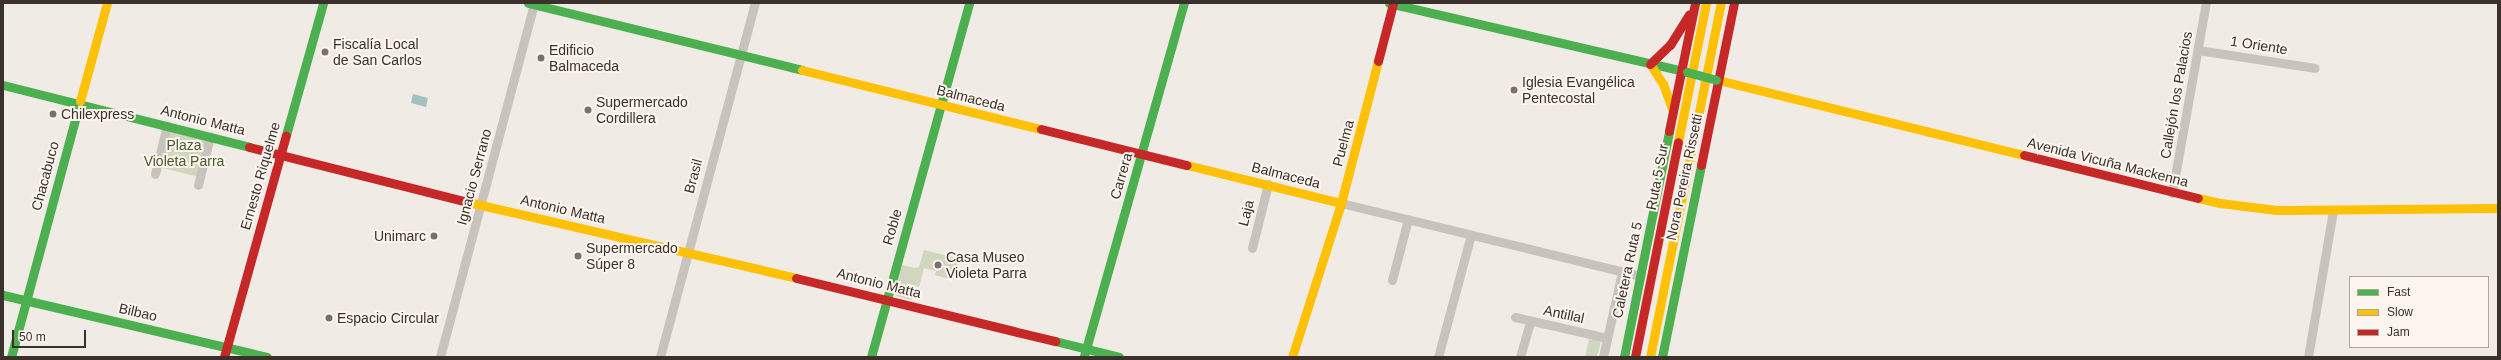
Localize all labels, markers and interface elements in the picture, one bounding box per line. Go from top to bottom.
street label: Callejón los Palacios [2157,30,2195,160]
street label: 1 Oriente [2229,32,2289,58]
place label: Fiscalía Local de San Carlos [333,36,422,68]
place label: Edificio Balmaceda [549,42,619,74]
marker: Fiscalía Local de San Carlos [320,47,330,57]
marker: Edificio Balmaceda [536,53,546,63]
place label: Iglesia Evangélica Pentecostal [1522,74,1635,106]
street label: Balmaceda [935,81,1007,115]
marker: Iglesia Evangélica Pentecostal [1509,85,1519,95]
place label: Supermercado Cordillera [596,94,688,126]
street label: Antonio Matta [159,101,247,139]
marker: Supermercado Cordillera [583,105,593,115]
place label: Chilexpress [61,106,134,122]
marker: Chilexpress [48,109,58,119]
street label: Nora Pereira Rissetti [1662,112,1706,242]
street label: Puelma [1329,118,1357,168]
street label: Ernesto Riquelme [237,120,283,232]
street label: Ignacio Serrano [453,127,495,227]
street label: Avenida Vicuña Mackenna [2026,134,2190,190]
park label: Plaza Violeta Parra [144,137,224,170]
street label: Chacabuco [28,140,62,212]
street label: Ruta 5 Sur [1642,143,1672,211]
street label: Carrera [1106,151,1136,201]
street label: Brasil [680,157,706,195]
street label: Balmaceda [1250,158,1322,192]
street label: Antonio Matta [519,191,607,227]
street label: Laja [1235,198,1257,228]
street label: Roble [879,207,905,247]
street label: Caletera Ruta 5 [1609,220,1645,320]
place label: Unimarc [374,228,426,244]
marker: Unimarc [429,231,439,241]
place label: Supermercado Súper 8 [586,240,678,272]
place label: Casa Museo Violeta Parra [946,249,1027,282]
marker: Supermercado Súper 8 [573,251,583,261]
marker: Casa Museo Violeta Parra [933,260,943,270]
street label: Antonio Matta [835,264,923,302]
legend [2349,276,2489,348]
text: Fast [2387,285,2410,299]
street label: Bilbao [117,299,159,325]
street label: Antillal [1542,301,1586,327]
text: Slow [2387,305,2413,319]
place label: Espacio Circular [337,310,439,326]
marker: Espacio Circular [324,313,334,323]
scale bar [14,322,88,348]
text: Jam [2387,325,2410,339]
text: 50 m [19,330,46,344]

